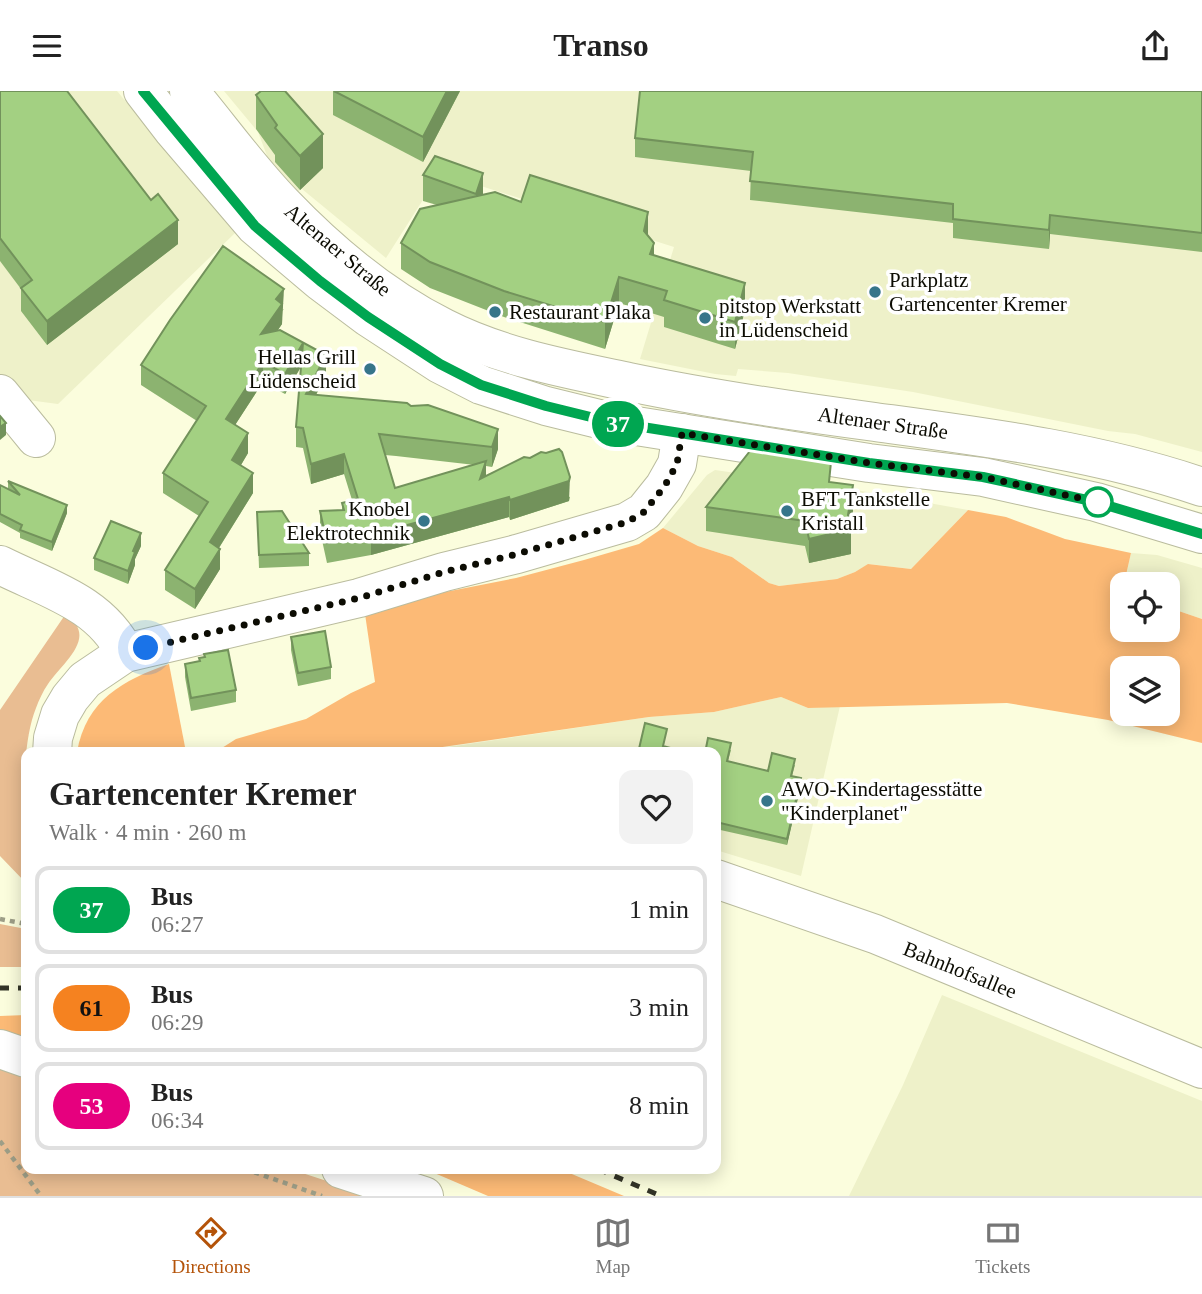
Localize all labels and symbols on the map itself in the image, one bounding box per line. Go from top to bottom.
street label: Altenaer Straße [280,199,396,301]
place label: Parkplatz Gartencenter Kremer [889,268,1067,316]
marker: Parkplatz Gartencenter Kremer [867,284,883,300]
place label: pitstop Werkstatt in Lüdenscheid [719,294,861,342]
place label: Restaurant Plaka [509,300,651,324]
marker: Restaurant Plaka [487,304,503,320]
marker: pitstop Werkstatt in Lüdenscheid [697,310,713,326]
place label: Hellas Grill Lüdenscheid [249,345,357,393]
marker: Hellas Grill Lüdenscheid [362,361,378,377]
line badge: 37 [586,401,650,447]
street label: Altenaer Straße [816,402,950,444]
place label: BFT Tankstelle Kristall [801,487,930,535]
unlabelled marker [1083,487,1113,517]
place label: Knobel Elektrotechnik [286,497,410,545]
marker: BFT Tankstelle Kristall [779,503,795,519]
marker: Knobel Elektrotechnik [416,513,432,529]
your location [128,630,163,665]
place label: AWO-Kindertagesstätte "Kinderplanet" [781,777,982,825]
marker: AWO-Kindertagesstätte "Kinderplanet" [759,793,775,809]
street label: Bahnhofsallee [900,936,1020,1004]

